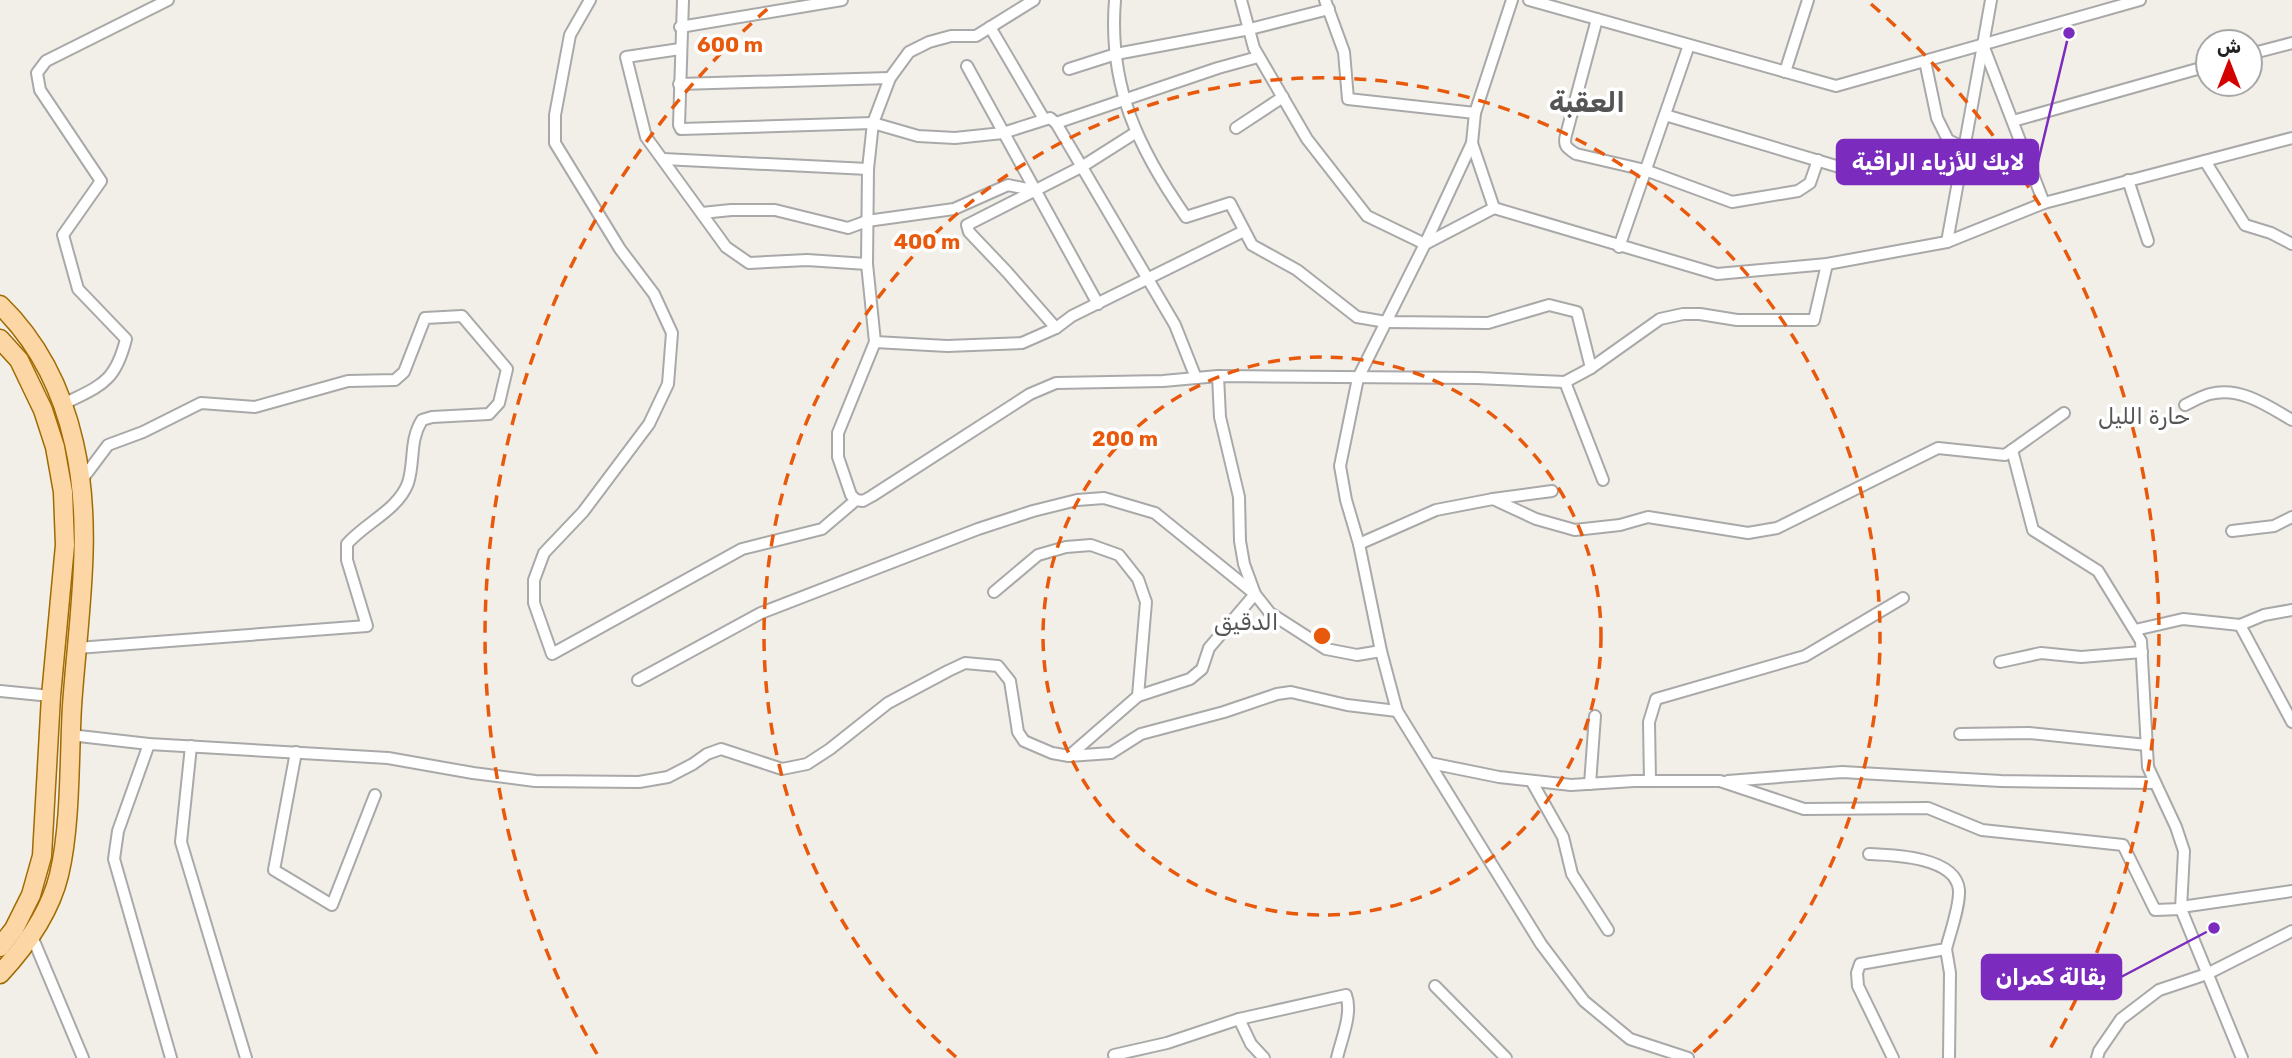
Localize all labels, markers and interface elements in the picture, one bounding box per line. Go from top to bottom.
north arrow [2194,28,2264,98]
text: 600 m [697,32,763,57]
text: ش [2217,35,2241,58]
district label: العقبة [1549,86,1625,119]
callout: لايك للأزياء الراقية [1837,140,2038,184]
text: لايك للأزياء الراقية [1852,148,2024,176]
text: 400 m [894,229,960,254]
district label: حارة الليل [2098,402,2190,430]
text: 200 m [1092,426,1158,451]
district label: الدقيق [1214,608,1278,636]
centre of rings [1310,624,1334,648]
callout: بقالة كمران [1982,955,2121,999]
text: بقالة كمران [1996,963,2106,991]

